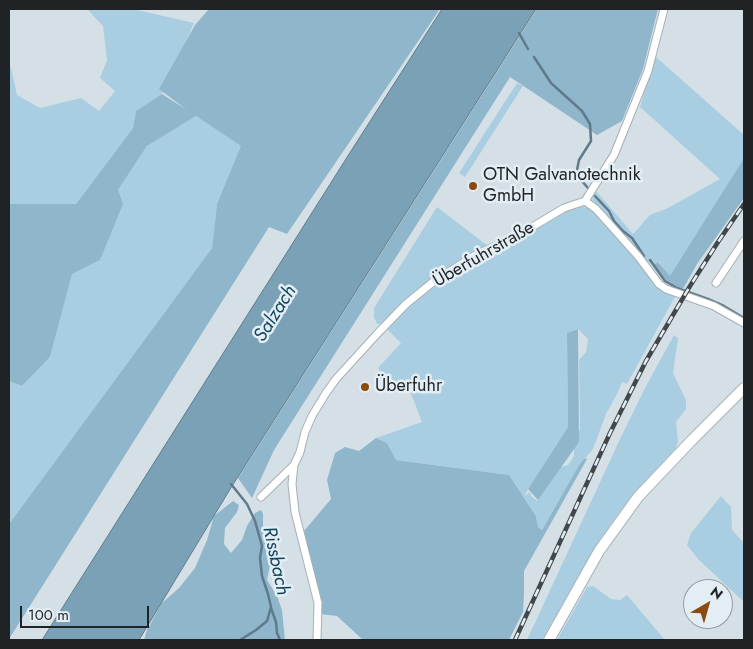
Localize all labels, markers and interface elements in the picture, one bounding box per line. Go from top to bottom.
place label: OTN Galvanotechnik GmbH [483,165,641,208]
marker: OTN Galvanotechnik GmbH [467,180,479,192]
street label: Überfuhrstraße [430,217,538,293]
water label: Salzach [250,282,302,346]
place label: Überfuhr [375,376,442,398]
marker: Überfuhr [359,381,371,393]
water label: Rissbach [257,525,293,597]
north arrow [683,579,733,629]
text: N [706,582,727,604]
scale bar [22,596,151,628]
text: 100 m [28,604,69,626]

